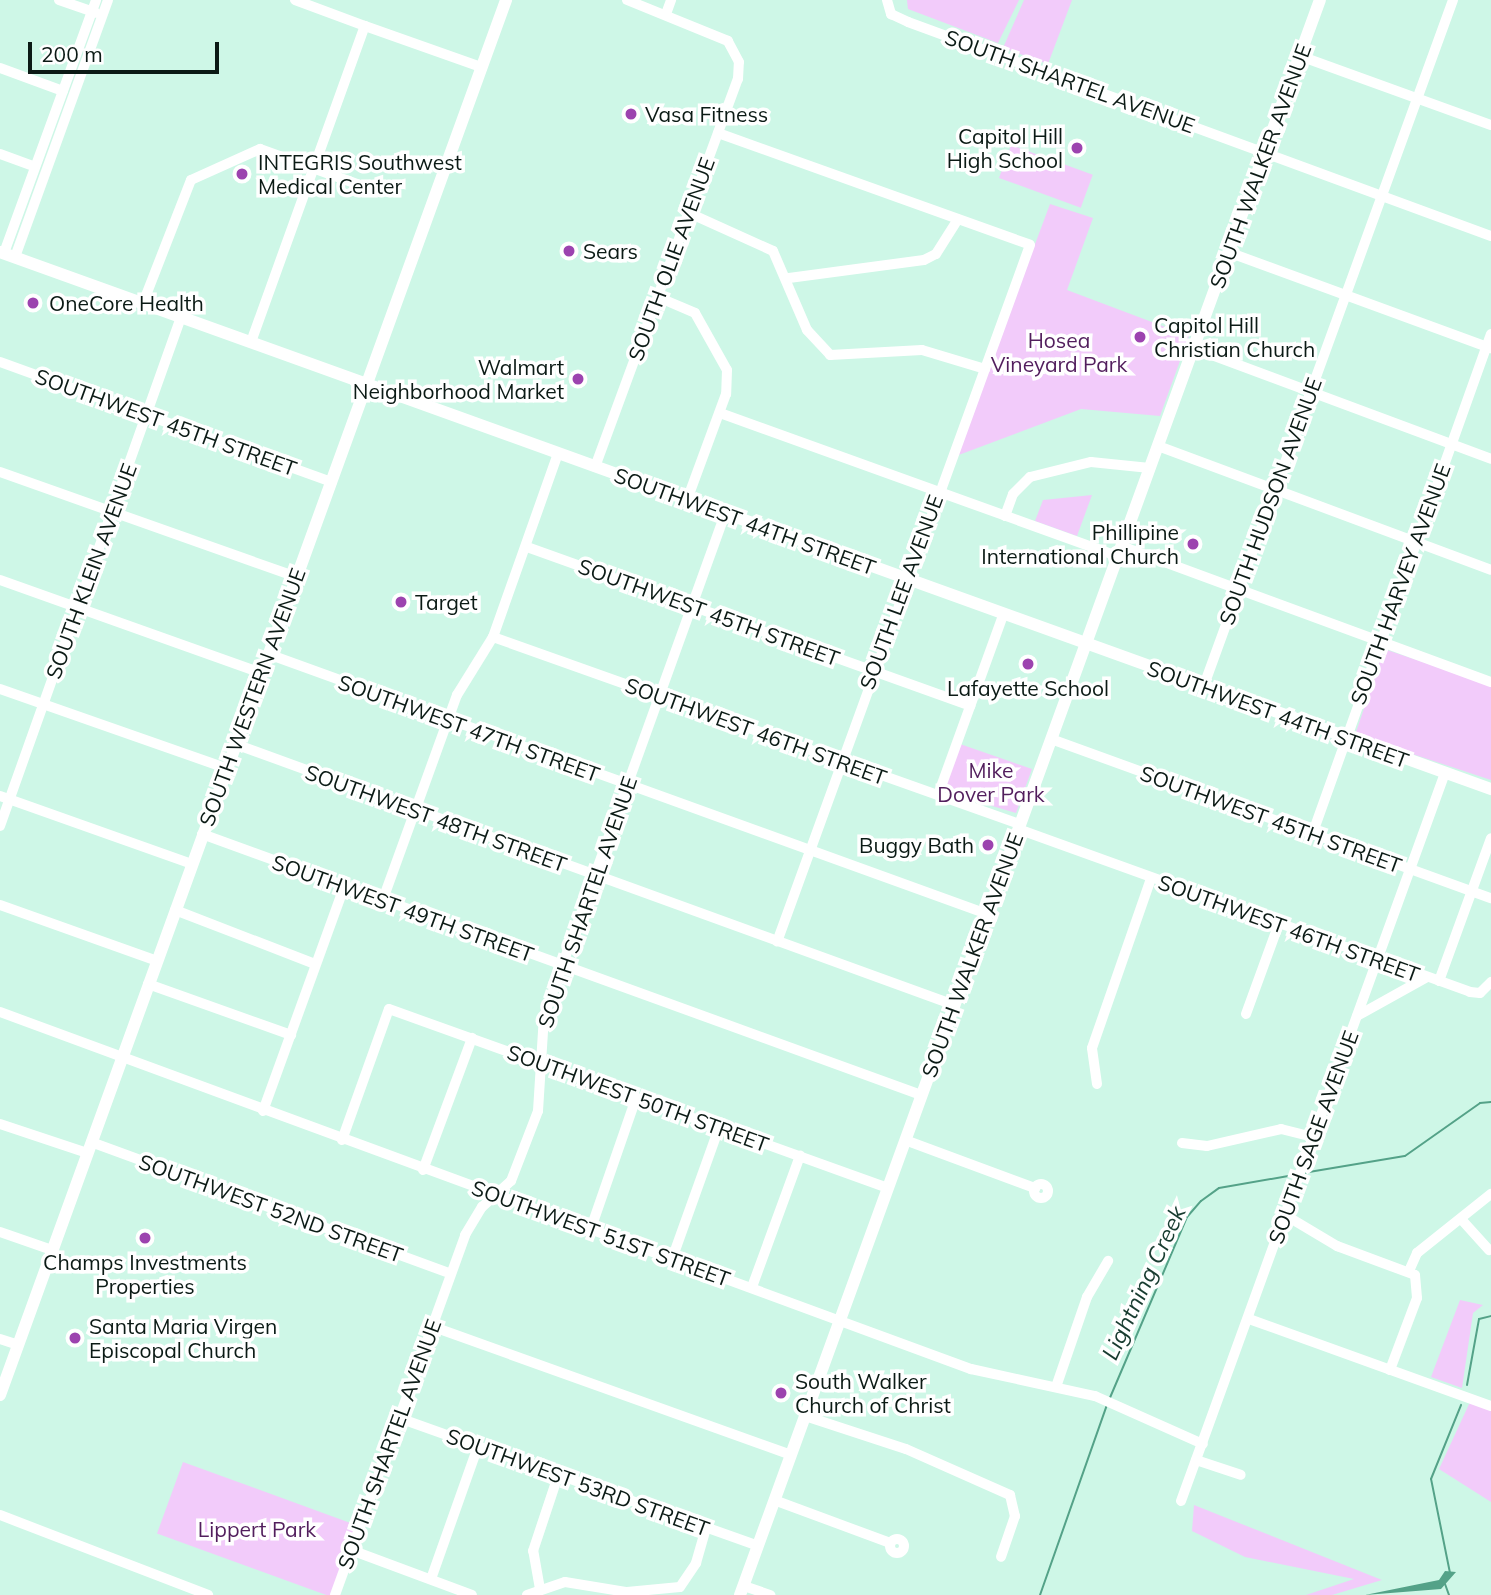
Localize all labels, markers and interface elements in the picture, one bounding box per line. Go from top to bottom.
street label: SOUTH SHARTEL AVENUE [942,24,1198,138]
scale bar [32,28,222,72]
street label: SOUTH WALKER AVENUE [1204,40,1316,292]
text: 200 m [41,41,103,67]
place label: Vasa Fitness [645,101,768,127]
marker: Vasa Fitness [623,106,639,122]
place label: Capitol Hill High School [947,123,1063,173]
marker: Capitol Hill High School [1069,140,1085,156]
place label: INTEGRIS Southwest Medical Center [258,149,462,199]
street label: SOUTH OLIE AVENUE [622,154,720,364]
marker: INTEGRIS Southwest Medical Center [232,164,252,184]
place label: Sears [583,238,638,264]
marker: Sears [561,243,577,259]
place label: OneCore Health [49,290,204,316]
marker: OneCore Health [23,293,43,313]
place label: Capitol Hill Christian Church [1154,312,1315,362]
park label: Hosea Vineyard Park [991,327,1127,377]
marker: Capitol Hill Christian Church [1132,329,1148,345]
place label: Walmart Neighborhood Market [353,354,564,404]
street label: SOUTHWEST 45TH STREET [32,363,300,481]
marker: Walmart Neighborhood Market [570,371,586,387]
street label: SOUTH HUDSON AVENUE [1214,374,1326,628]
street label: SOUTH KLEIN AVENUE [40,460,142,682]
street label: SOUTH HARVEY AVENUE [1345,460,1455,708]
street label: SOUTHWEST 44TH STREET [611,462,879,580]
street label: SOUTH LEE AVENUE [854,491,948,693]
place label: Phillipine International Church [981,519,1179,569]
marker: Phillipine International Church [1185,536,1201,552]
street label: SOUTHWEST 45TH STREET [575,553,843,671]
street label: SOUTH WESTERN AVENUE [194,565,310,829]
place label: Target [415,589,478,615]
marker: Target [393,594,409,610]
street label: SOUTHWEST 44TH STREET [1144,655,1412,773]
marker: Lafayette School [1020,656,1036,672]
street label: SOUTHWEST 47TH STREET [335,669,603,787]
street label: SOUTHWEST 46TH STREET [622,672,890,790]
place label: Lafayette School [947,675,1109,701]
park label: Mike Dover Park [937,757,1045,807]
street label: SOUTHWEST 48TH STREET [302,759,570,877]
street label: SOUTHWEST 45TH STREET [1137,760,1405,878]
street label: SOUTH SHARTEL AVENUE [532,773,642,1031]
street label: SOUTH WALKER AVENUE [916,829,1028,1081]
place label: Buggy Bath [859,832,974,858]
marker: Buggy Bath [980,837,996,853]
street label: SOUTHWEST 49TH STREET [269,849,537,967]
street label: SOUTHWEST 46TH STREET [1155,869,1423,987]
street label: SOUTH SAGE AVENUE [1263,1027,1363,1247]
street label: SOUTHWEST 50TH STREET [504,1039,772,1157]
street label: SOUTHWEST 52ND STREET [136,1148,406,1268]
street label: SOUTHWEST 51ST STREET [468,1174,734,1292]
water label: Lightning Creek [1096,1202,1192,1364]
marker: Champs Investments Properties [137,1230,153,1246]
place label: Champs Investments Properties [43,1249,247,1299]
place label: Santa Maria Virgen Episcopal Church [89,1313,277,1363]
street label: SOUTH SHARTEL AVENUE [332,1316,446,1572]
marker: Santa Maria Virgen Episcopal Church [67,1330,83,1346]
place label: South Walker Church of Christ [795,1368,951,1418]
marker: South Walker Church of Christ [773,1385,789,1401]
street label: SOUTHWEST 53RD STREET [443,1423,713,1541]
park label: Lippert Park [198,1516,316,1542]

